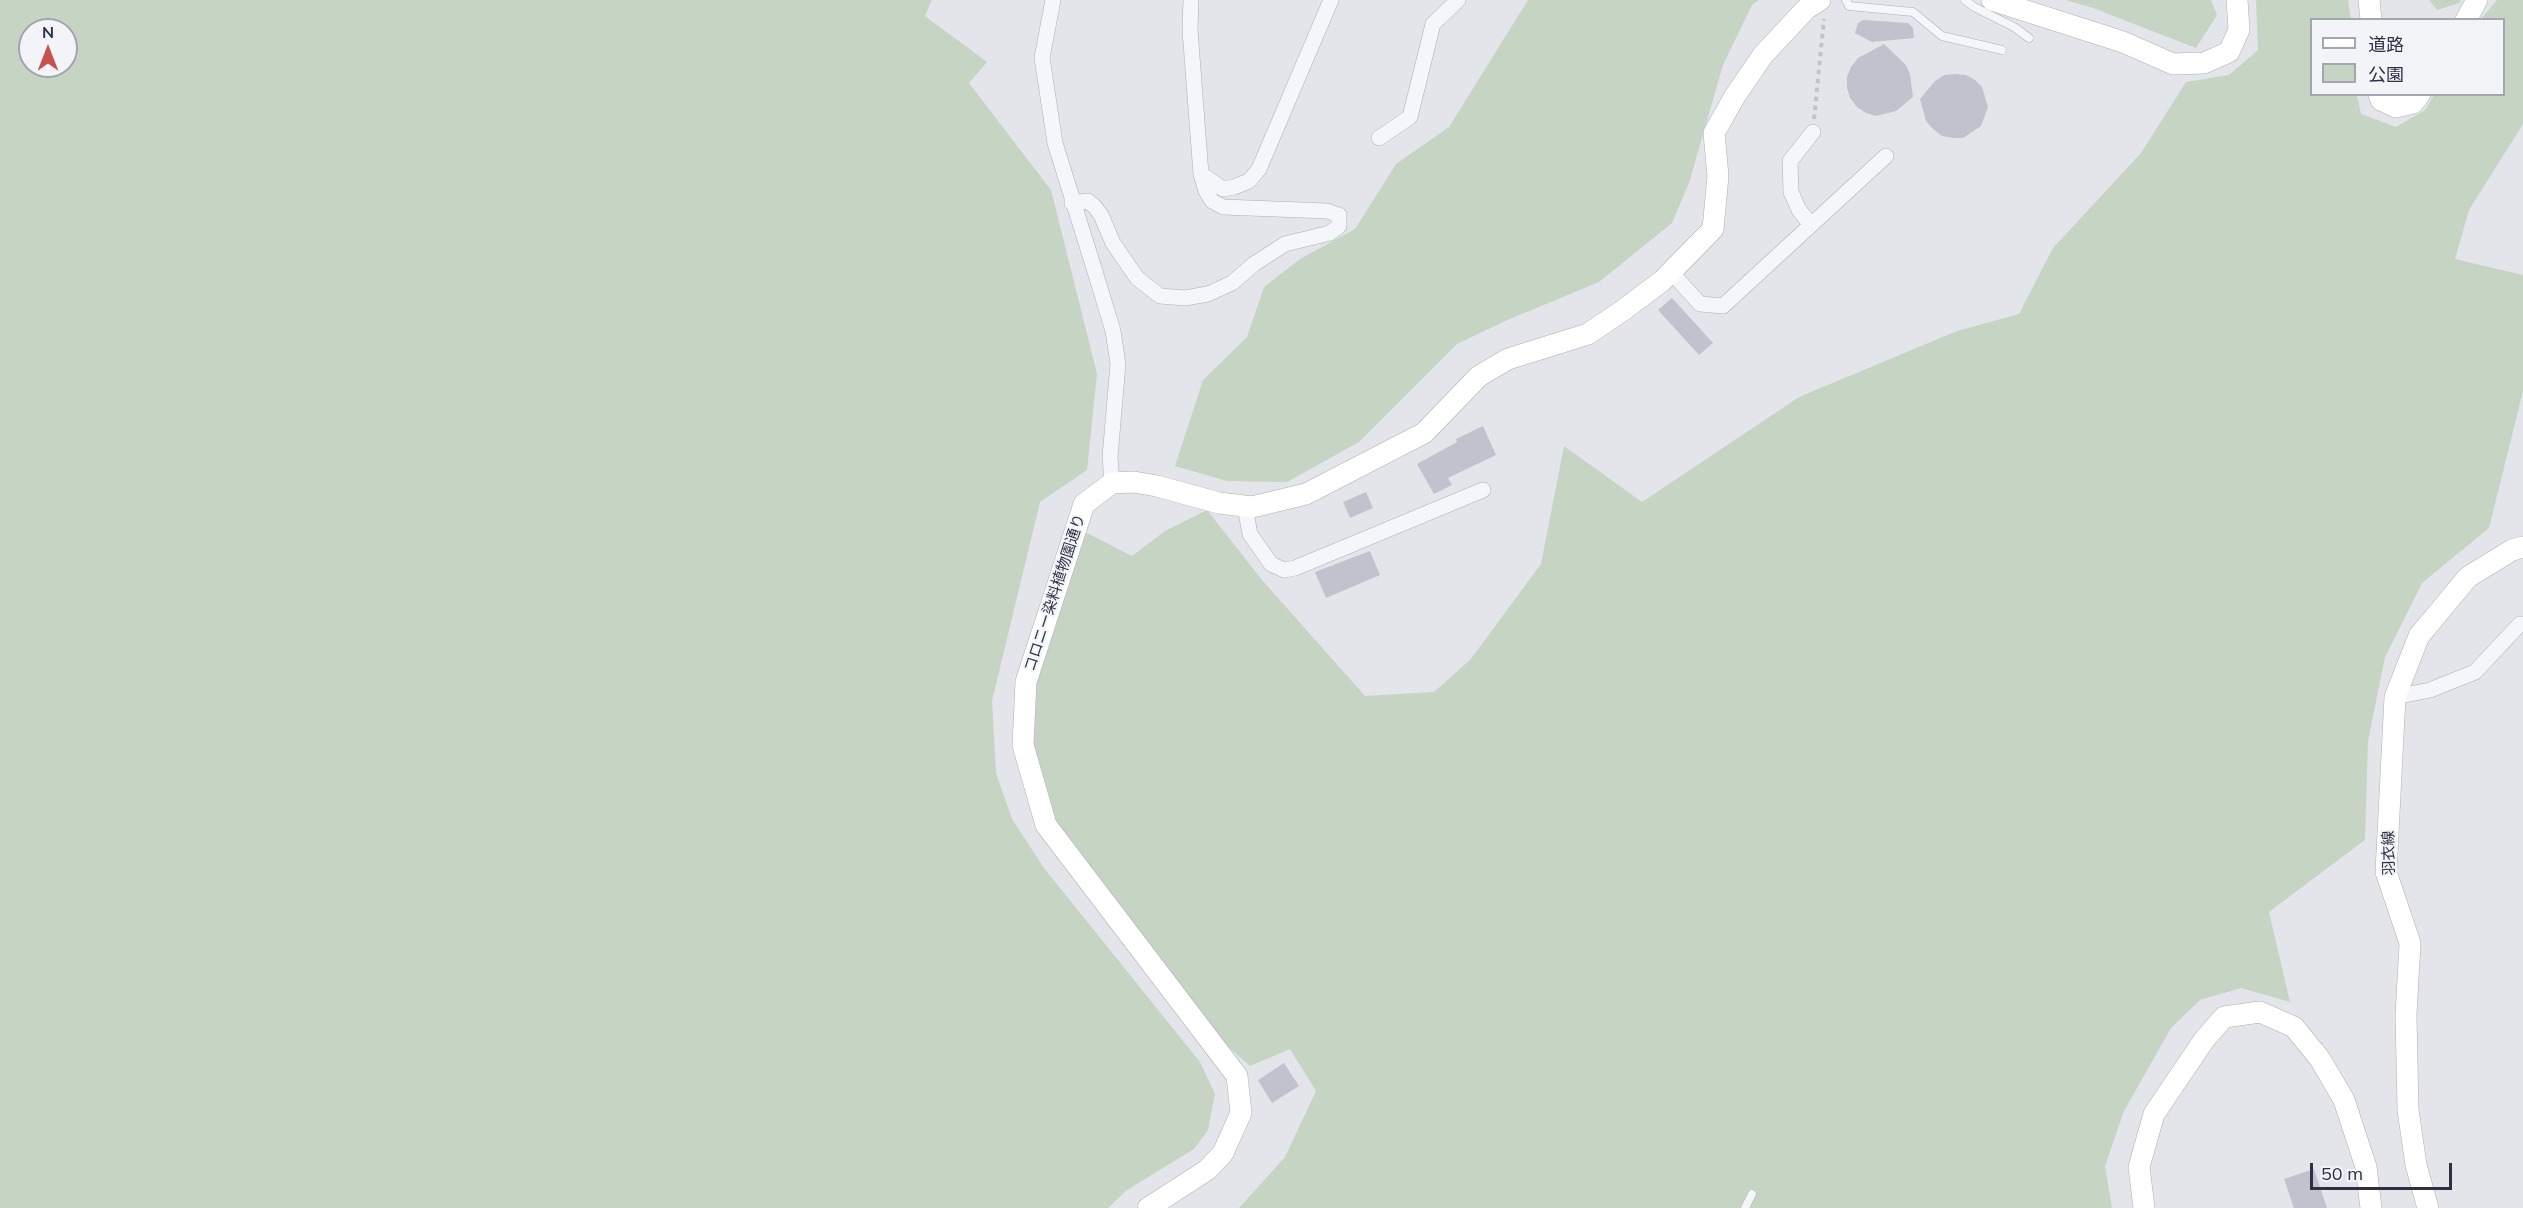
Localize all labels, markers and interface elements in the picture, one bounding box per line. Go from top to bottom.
north arrow [18,18,78,78]
legend [2310,18,2505,96]
text: N [42,22,54,42]
text: 道路 [2368,33,2404,56]
text: 公園 [2368,63,2404,86]
street label: コロニー染料植物園通り [1021,512,1089,674]
street label: 羽衣線 [2380,830,2398,876]
scale bar [2313,1151,2456,1189]
text: 50 m [2321,1162,2363,1185]

